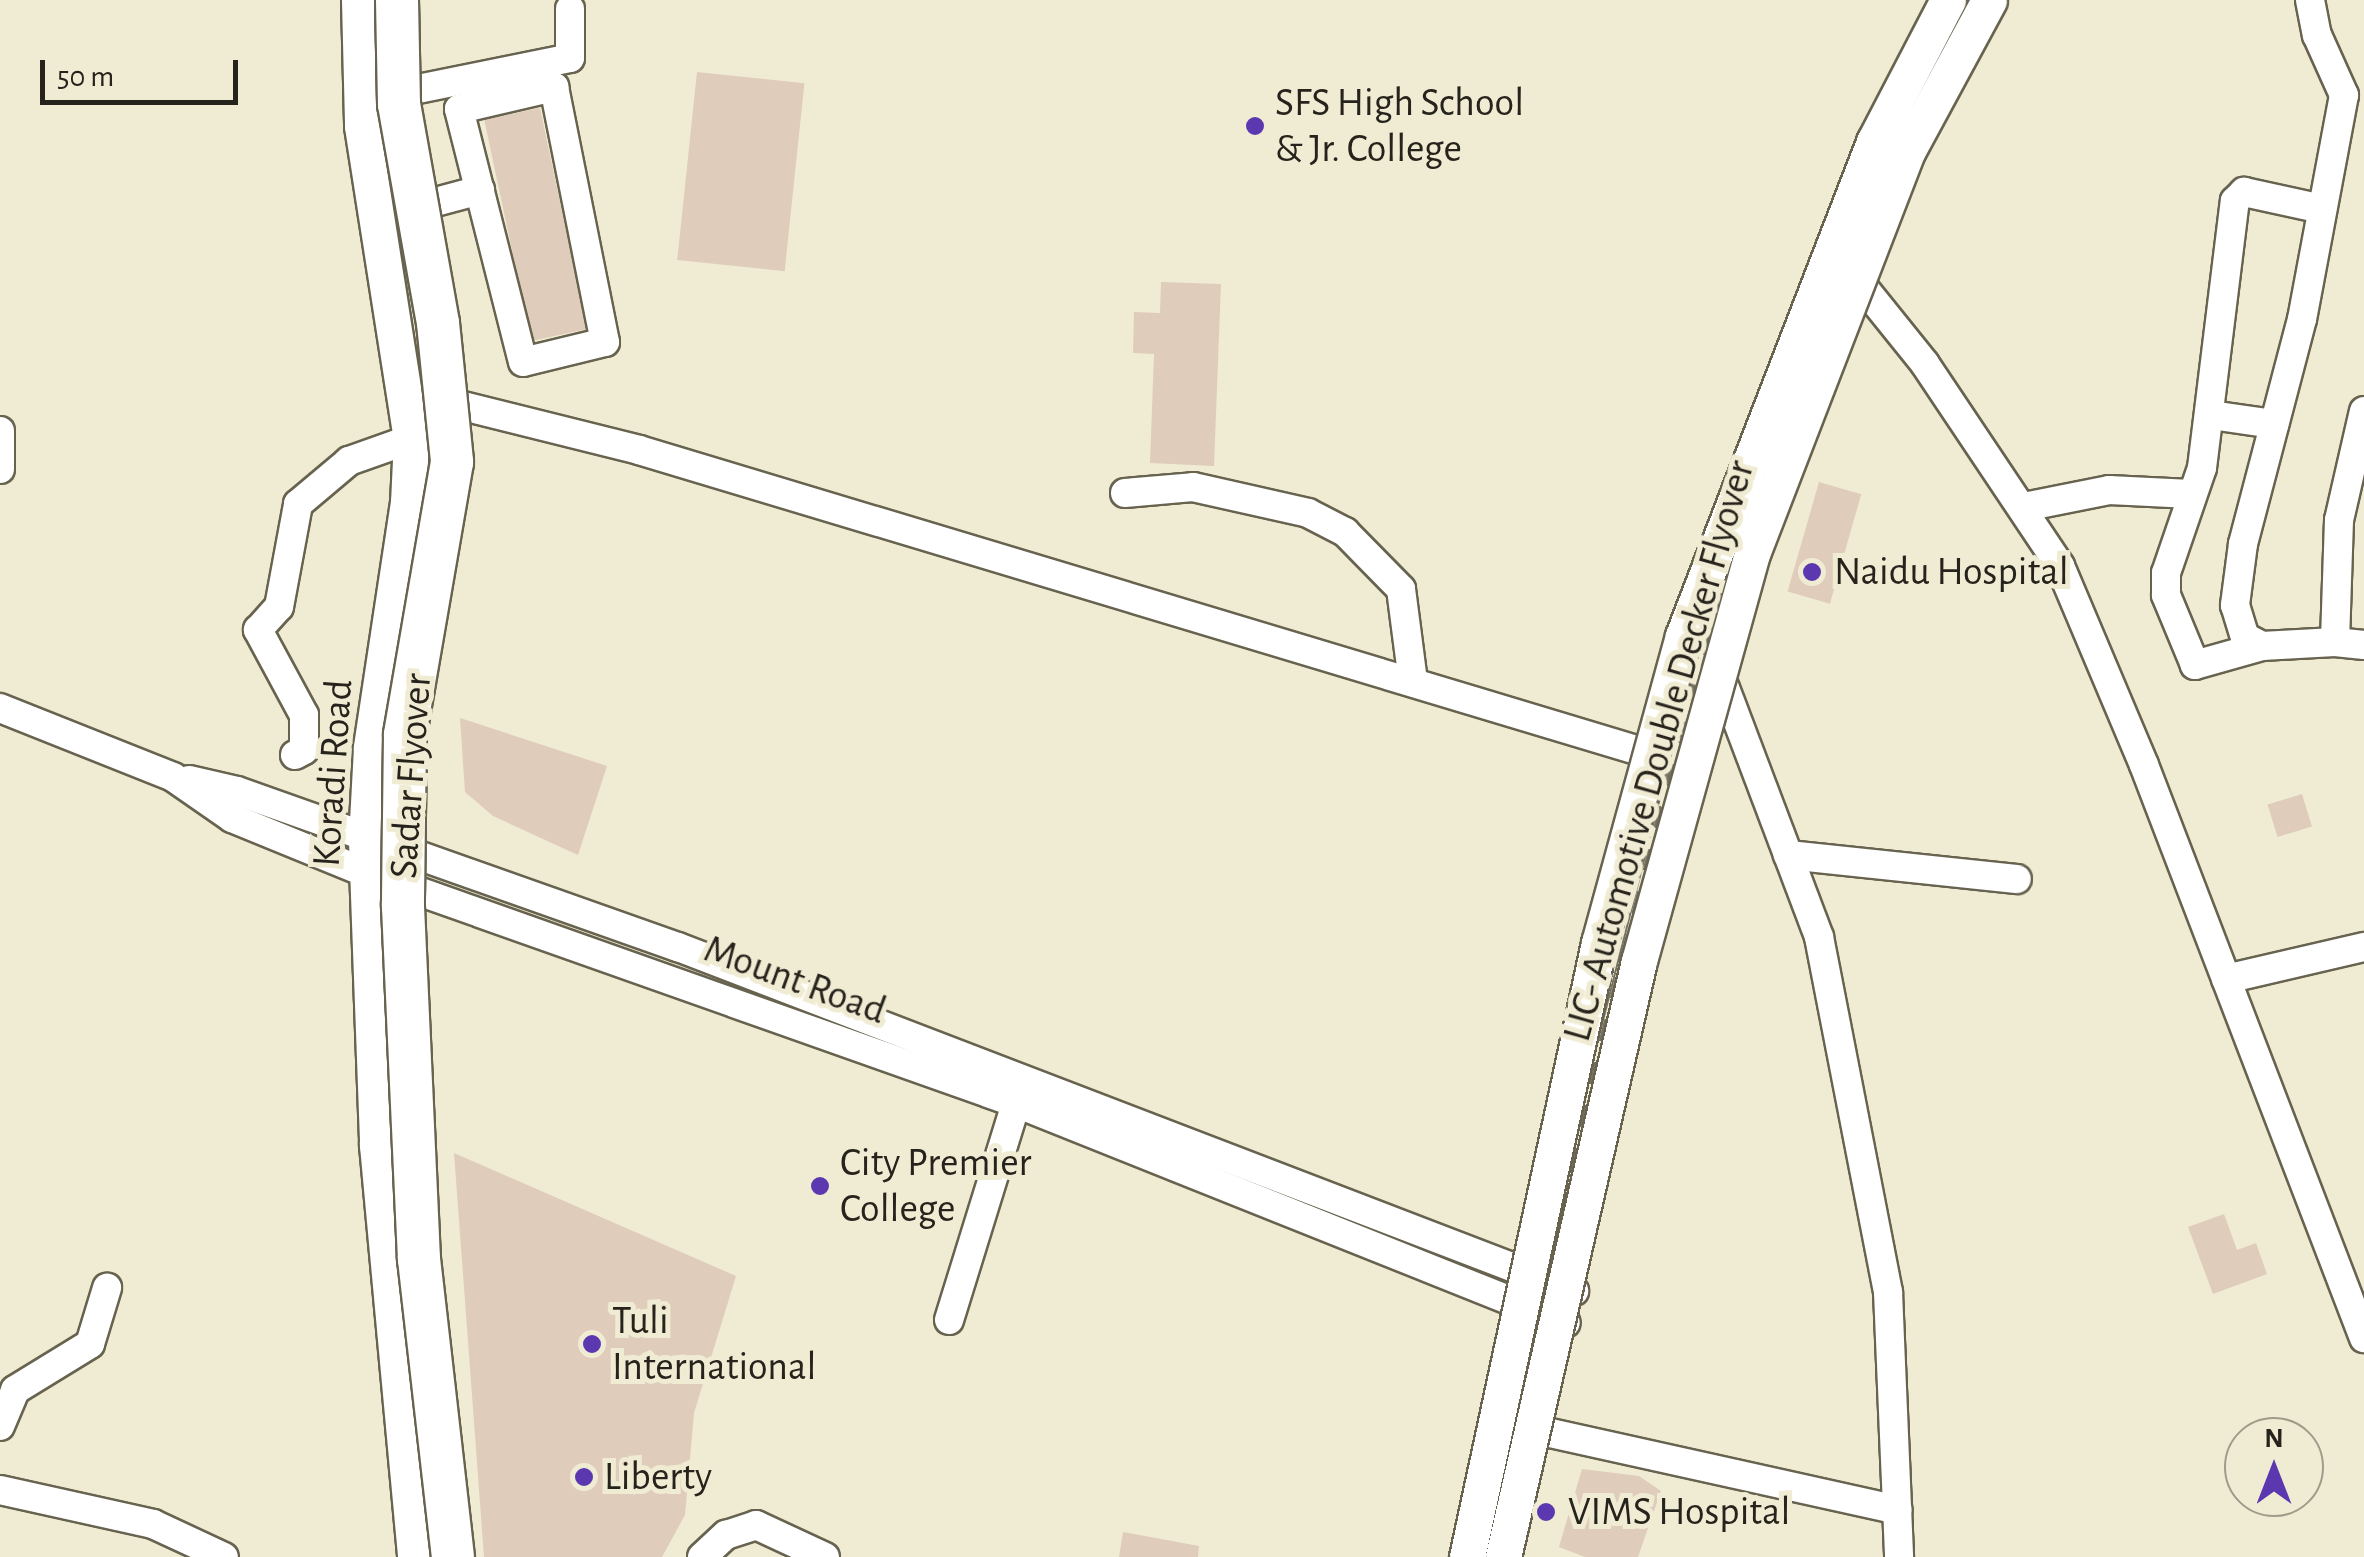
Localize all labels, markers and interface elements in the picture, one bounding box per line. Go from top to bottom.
scale bar [45,40,242,102]
text: 50 m [57,62,114,92]
place label: SFS High School & Jr. College [1275,79,1524,173]
marker: SFS High School & Jr. College [1244,115,1266,137]
street label: LIC- Automotive Double Decker Flyover [1553,455,1765,1047]
place label: Naidu Hospital [1834,548,2069,596]
marker: Naidu Hospital [1799,559,1825,585]
street label: Sadar Flyover [380,672,442,880]
street label: Koradi Road [303,678,363,868]
street label: Mount Road [698,925,892,1035]
place label: City Premier College [840,1139,1032,1233]
marker: City Premier College [809,1175,831,1197]
place label: Tuli International [612,1297,816,1391]
marker: Tuli International [581,1333,603,1355]
north arrow [2224,1417,2324,1517]
text: N [2264,1425,2284,1453]
place label: Liberty [604,1453,712,1501]
marker: Liberty [573,1466,595,1488]
place label: VIMS Hospital [1568,1488,1790,1536]
marker: VIMS Hospital [1533,1499,1559,1525]

